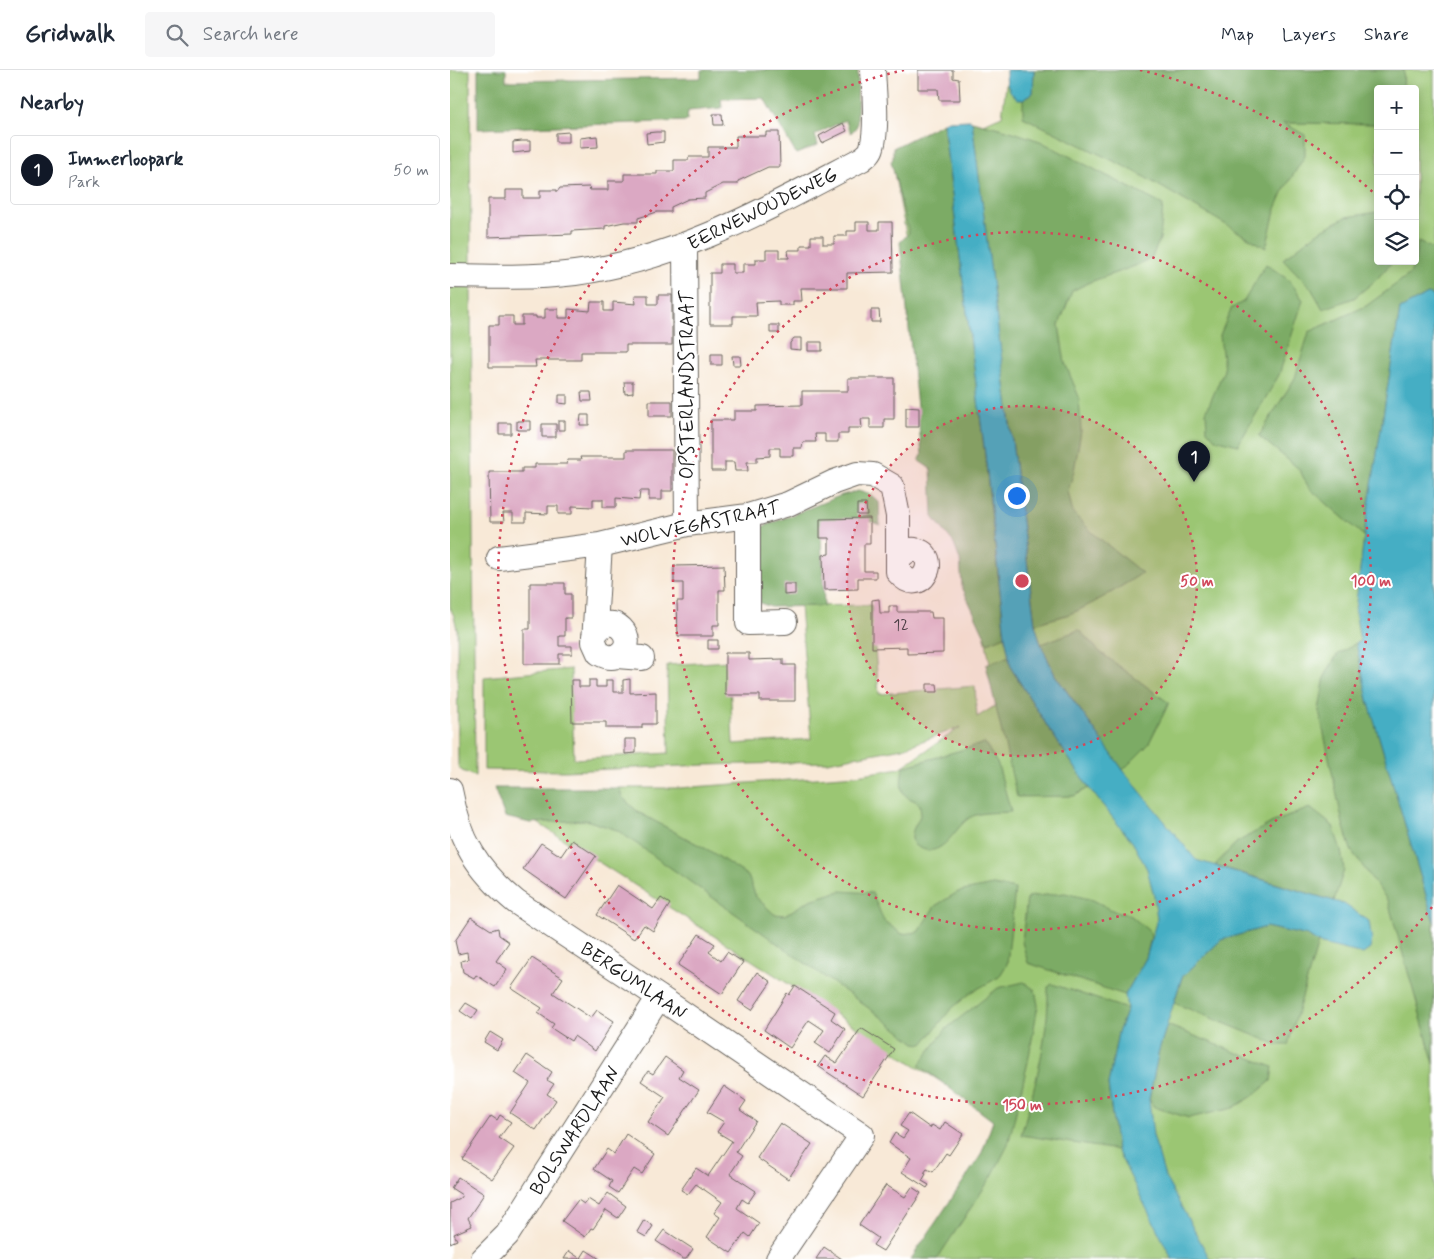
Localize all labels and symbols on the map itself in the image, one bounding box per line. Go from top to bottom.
street label: EERNEWOUDEWEG [684,162,842,256]
street label: OPSTERLANDSTRAAT [675,290,700,479]
pin: 1 [1178,441,1210,482]
your location [1004,483,1030,509]
street label: WOLVEGASTRAAT [618,495,784,554]
centre of rings [1013,572,1031,590]
text: 50 m [1180,572,1214,592]
text: 100 m [1351,572,1391,592]
house number: 12 [893,615,909,636]
street label: BERGUMLAAN [575,937,691,1026]
street label: BOLSWARDLAAN [524,1062,626,1200]
text: 150 m [1002,1096,1042,1116]

